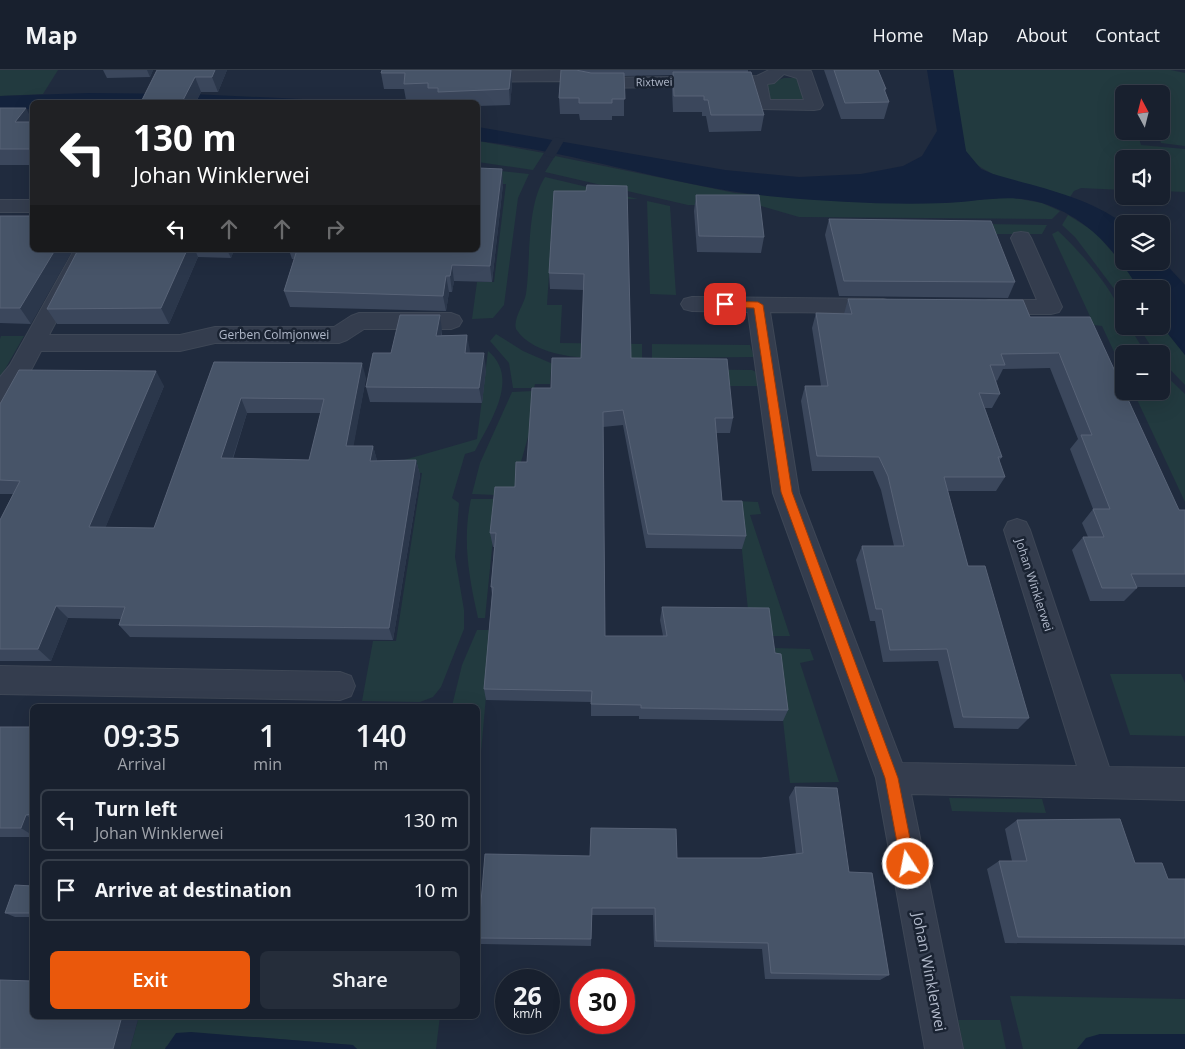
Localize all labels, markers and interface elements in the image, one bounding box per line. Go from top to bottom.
text: Map [25,18,77,51]
text: Home [873,23,923,47]
text: Map [951,23,989,47]
text: About [1017,23,1067,47]
text: Contact [1095,23,1160,47]
street label: Rixtwei [635,74,672,89]
north arrow [1115,85,1170,140]
map controls [1115,85,1170,400]
text: 130 m [133,114,237,161]
icon: left [50,120,115,185]
button: sound [1115,150,1170,205]
text: Johan Winklerwei [133,159,310,189]
icon: left [162,215,190,243]
icon: ahead [215,215,243,243]
icon: ahead [268,215,296,243]
icon: right [321,215,349,243]
button: layers [1115,215,1170,270]
button: + [1115,280,1170,335]
pin [704,283,746,325]
icon: arrive [711,290,739,318]
street label: Gerben Colmjonwei [219,326,329,343]
button: − [1115,345,1170,400]
street label: Johan Winklerwei [1011,535,1057,633]
text: 09:35 [103,715,180,756]
text: 1 [259,715,276,756]
text: 140 [355,715,407,756]
text: Arrival [118,753,166,775]
text: min [253,753,282,775]
text: m [374,753,388,775]
text: Turn left [95,796,177,822]
icon: left [52,806,80,834]
text: 130 m [403,807,458,833]
text: Johan Winklerwei [95,822,224,844]
position arrow [881,837,933,889]
icon: arrive [52,876,80,904]
text: Arrive at destination [95,877,292,903]
text: 10 m [414,877,458,903]
street label: Johan Winklerwei [908,909,951,1033]
button: Exit [50,951,250,1009]
button: Share [260,951,460,1009]
speed limit sign: 30 [570,969,635,1034]
text: 26 [513,978,542,1012]
text: km/h [513,1005,542,1022]

